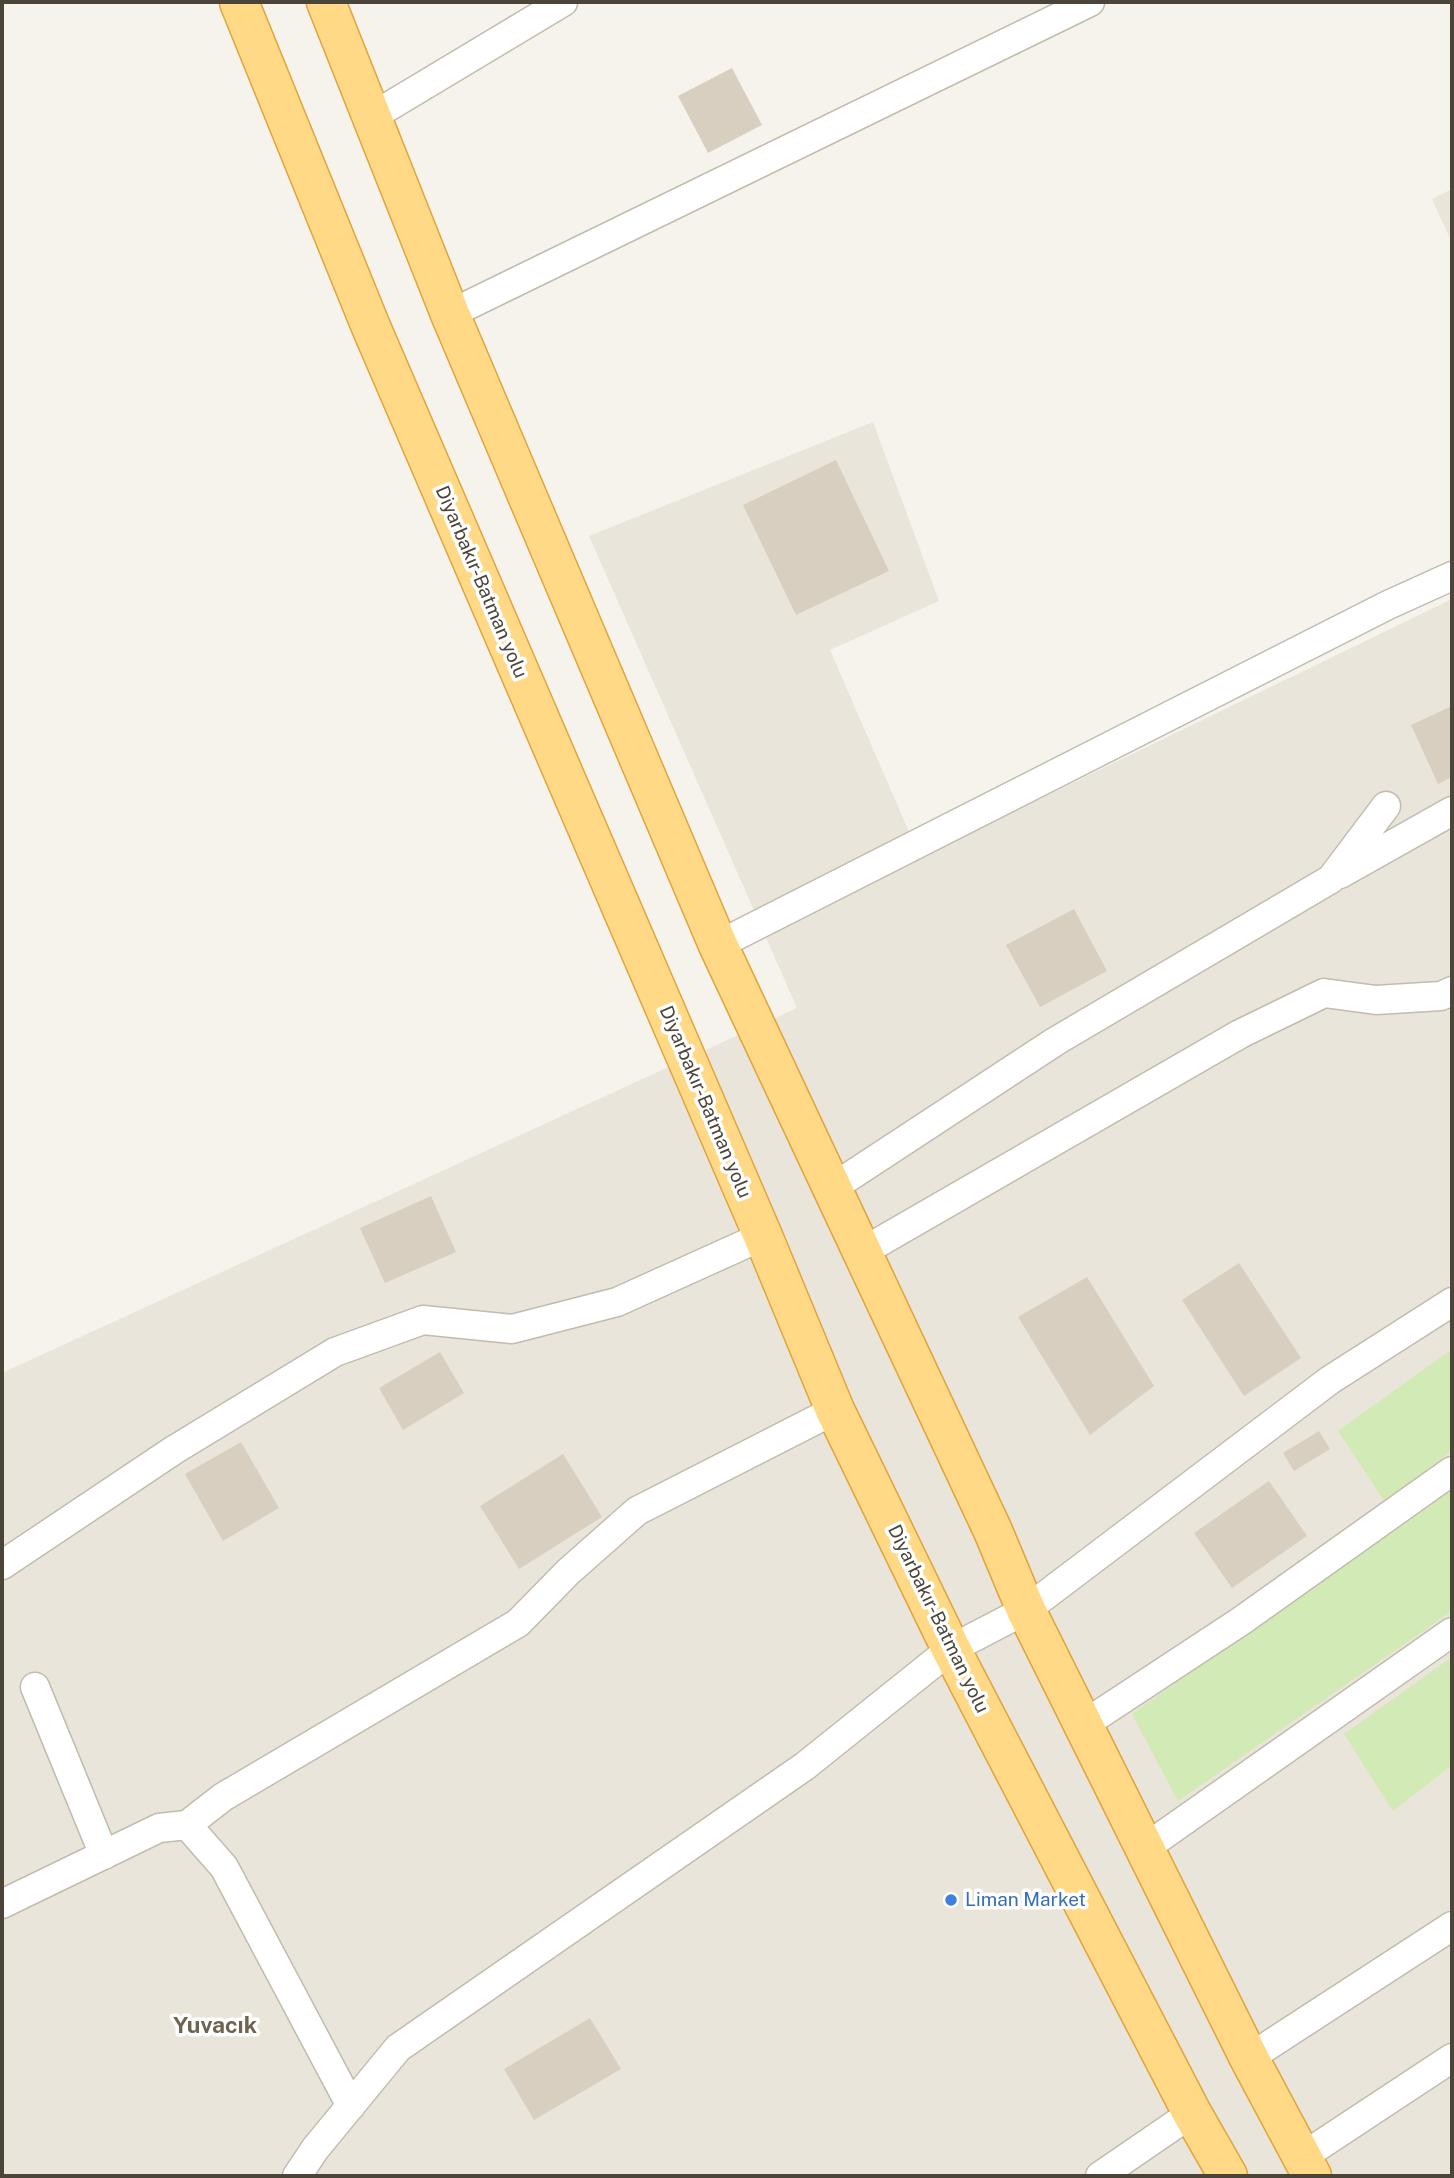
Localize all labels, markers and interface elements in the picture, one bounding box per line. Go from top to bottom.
street label: Diyarbakır-Batman yolu [430,483,532,681]
street label: Diyarbakır-Batman yolu [654,1003,756,1201]
street label: Diyarbakır-Batman yolu [883,1521,993,1717]
place label: Liman Market [965,1889,1086,1911]
marker: Liman Market [943,1892,959,1908]
district label: Yuvacık [173,2012,257,2040]

